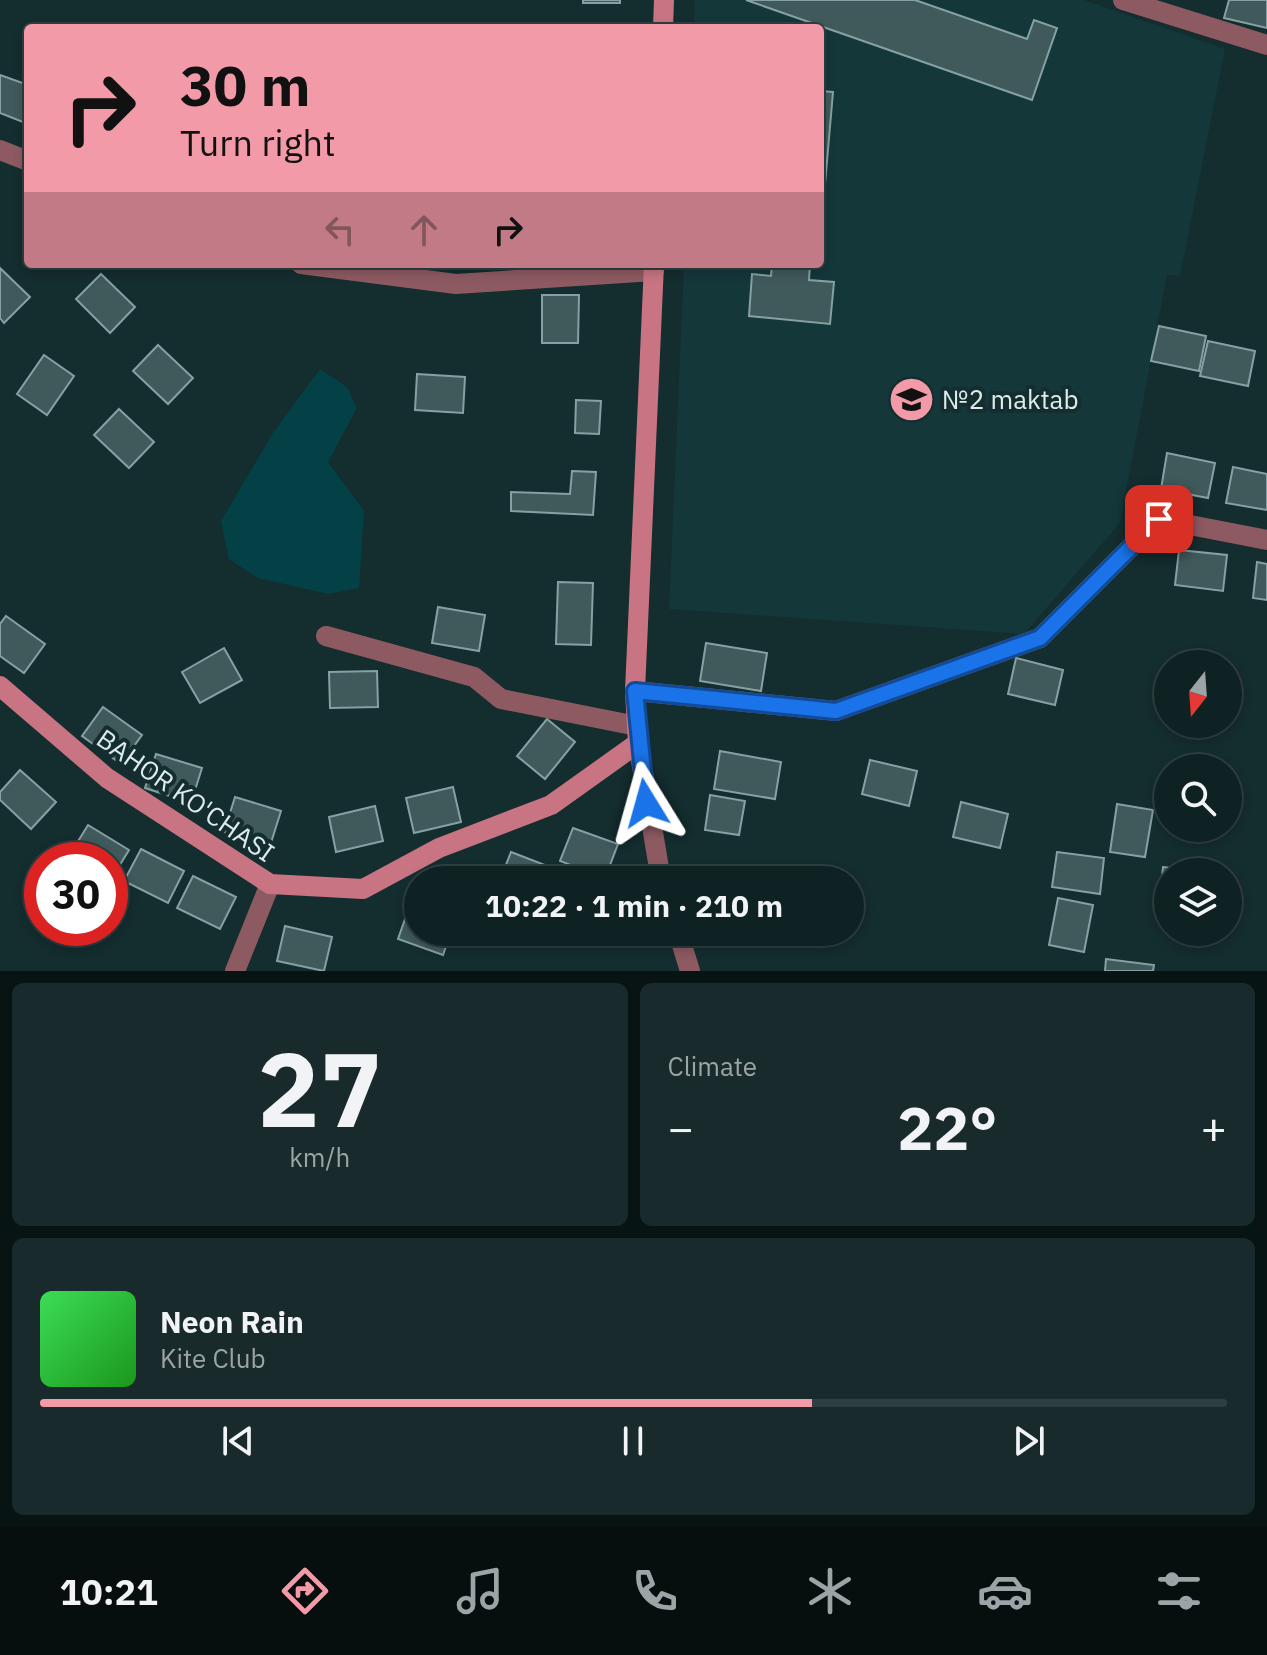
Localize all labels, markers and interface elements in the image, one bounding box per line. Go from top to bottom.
text: 30 m [180,49,310,121]
icon: right [48,56,152,160]
text: Turn right [180,119,336,166]
icon: left [318,208,362,252]
icon: ahead [402,208,446,252]
icon: right [486,208,530,252]
school or university icon: №2 maktab [887,375,935,423]
place label: №2 maktab [942,382,1079,416]
pin [1125,485,1193,553]
icon: arrive [1137,497,1181,541]
north arrow [1154,650,1242,738]
map controls [1154,650,1242,946]
street label: BAHOR KO'CHASI [90,721,282,869]
button: search [1154,754,1242,842]
position arrow [604,761,688,845]
speed limit sign: 30 [24,842,128,946]
button: layers [1154,858,1242,946]
text: 10:22 · 1 min · 210 m [485,886,783,925]
text: 27 [257,1020,382,1156]
text: Climate [668,1049,757,1083]
text: 22° [897,1088,997,1167]
text: − [668,1099,694,1156]
text: + [1201,1099,1227,1156]
text: km/h [289,1140,350,1174]
text: Neon Rain [160,1302,304,1341]
text: Kite Club [160,1341,265,1375]
icon: previous [216,1419,260,1463]
icon: pause [611,1419,655,1463]
icon: next [1007,1419,1051,1463]
icon: directions [277,1563,333,1619]
icon: music [452,1563,508,1619]
icon: phone [627,1563,683,1619]
icon: climate [802,1563,858,1619]
icon: car [977,1563,1033,1619]
icon: filters [1151,1563,1207,1619]
text: 10:21 [59,1568,158,1615]

